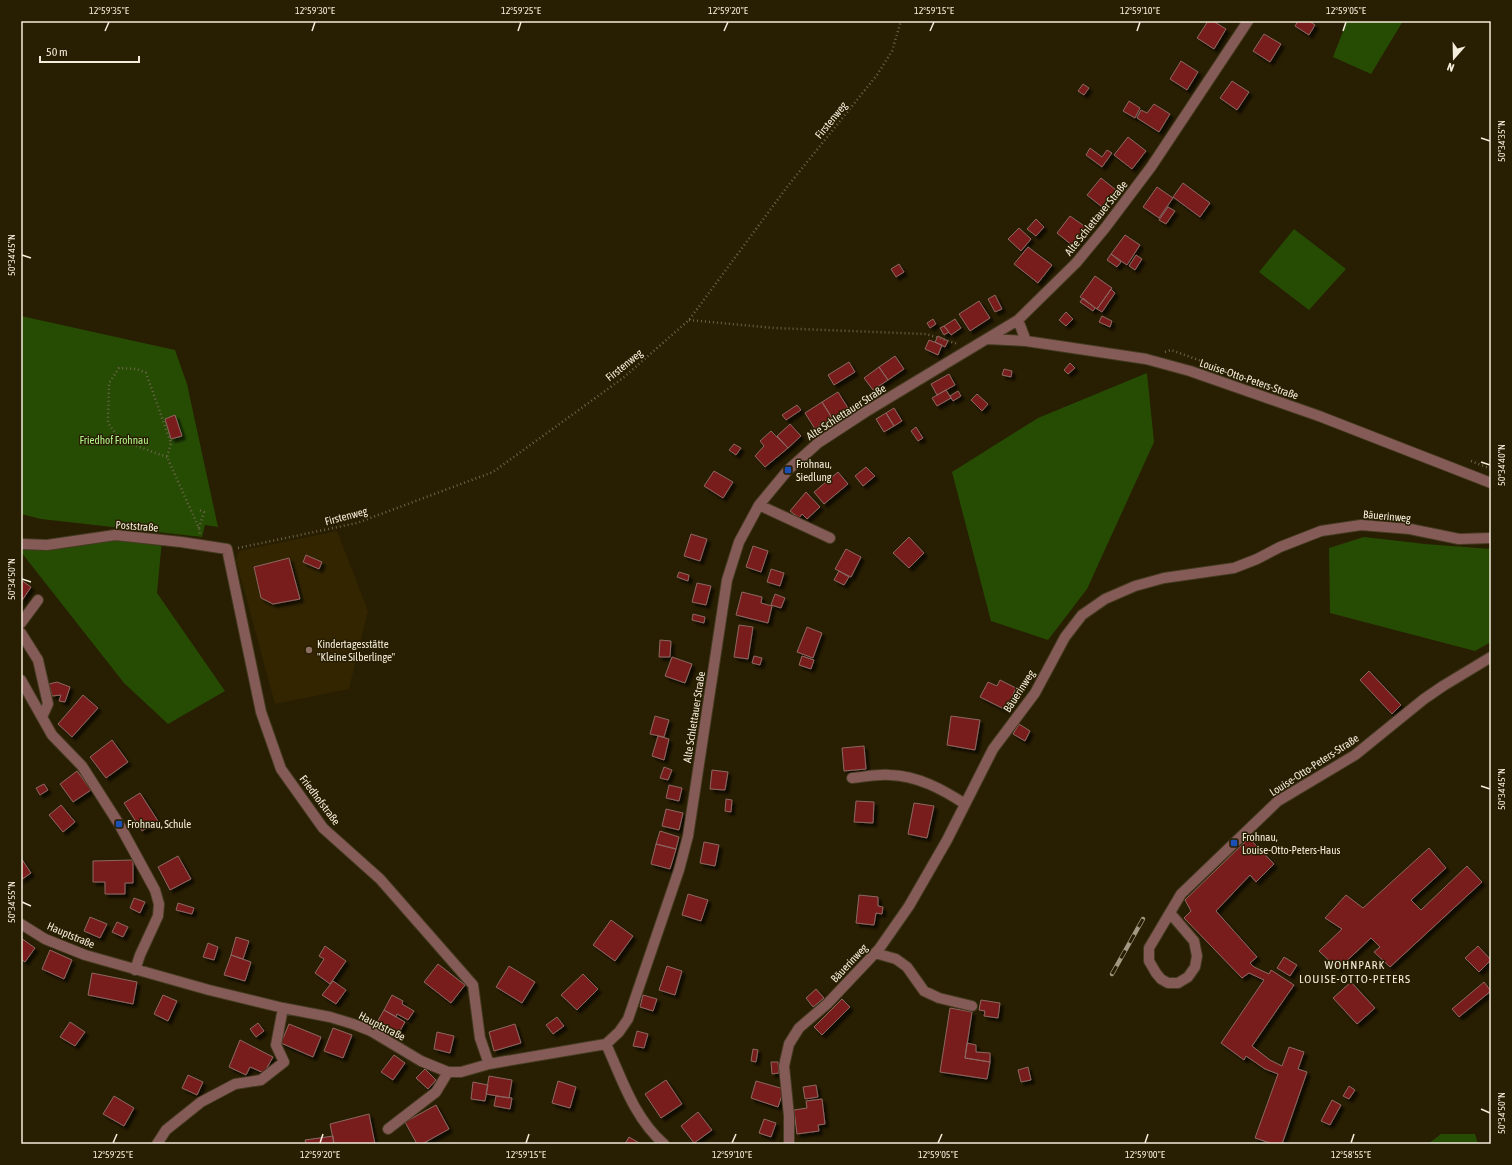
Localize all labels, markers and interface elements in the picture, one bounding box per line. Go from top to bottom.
text: 12°59'35"E [89,5,130,16]
text: 12°59'30"E [295,5,336,16]
text: 12°59'25"E [501,5,542,16]
text: 12°59'20"E [708,5,749,16]
text: 12°59'15"E [914,5,955,16]
text: 12°59'10"E [1120,5,1161,16]
text: 12°59'05"E [1326,5,1367,16]
scale bar [40,38,139,64]
north arrow [1434,38,1474,78]
text: 50 m [46,45,68,59]
text: N [1445,61,1456,74]
street label: Firstenweg [813,99,850,141]
text: 50°34'35"N [1496,120,1507,162]
street label: Alte Schlettauer Straße [1062,178,1130,258]
text: 50°34'45"N [6,234,17,276]
street label: Firstenweg [603,346,645,383]
street label: Louise-Otto-Peters-Straße [1198,356,1300,402]
street label: Alte Schlettauer Straße [804,382,888,442]
park label: Friedhof Frohnau [80,434,148,446]
text: 50°34'40"N [1496,444,1507,486]
place label: Frohnau, Siedlung [796,458,832,483]
marker: Frohnau, Siedlung [783,465,793,475]
street label: Firstenweg [323,504,369,527]
street label: Bäuerinweg [1363,508,1412,524]
street label: Poststraße [115,519,159,533]
text: 50°34'50"N [6,558,17,600]
place label: Kindertagesstätte "Kleine Silberlinge" [317,638,396,663]
marker: Kindertagesstätte "Kleine Silberlinge" [304,645,314,655]
street label: Bäuerinweg [1001,667,1037,714]
street label: Alte Schlettauer Straße [681,670,707,764]
street label: Louise-Otto-Peters-Straße [1267,732,1361,798]
text: 50°34'45"N [1496,768,1507,810]
street label: Friedhofstraße [297,773,343,827]
place label: Frohnau, Schule [127,818,191,830]
marker: Frohnau, Schule [114,819,124,829]
place label: Frohnau, Louise-Otto-Peters-Haus [1242,831,1340,856]
marker: Frohnau, Louise-Otto-Peters-Haus [1229,838,1239,848]
text: 50°34'55"N [6,881,17,923]
street label: Hauptstraße [45,920,97,950]
street label: Bäuerinweg [828,941,870,985]
district label: WOHNPARK LOUISE-OTTO-PETERS [1299,958,1411,986]
street label: Hauptstraße [357,1009,407,1043]
text: 50°34'50"N [1496,1092,1507,1134]
text: 12°59'25"E [93,1149,134,1160]
text: 12°59'20"E [300,1149,341,1160]
text: 12°59'15"E [506,1149,547,1160]
text: 12°59'10"E [712,1149,753,1160]
text: 12°59'05"E [918,1149,959,1160]
text: 12°59'00"E [1125,1149,1166,1160]
text: 12°58'55"E [1331,1149,1372,1160]

